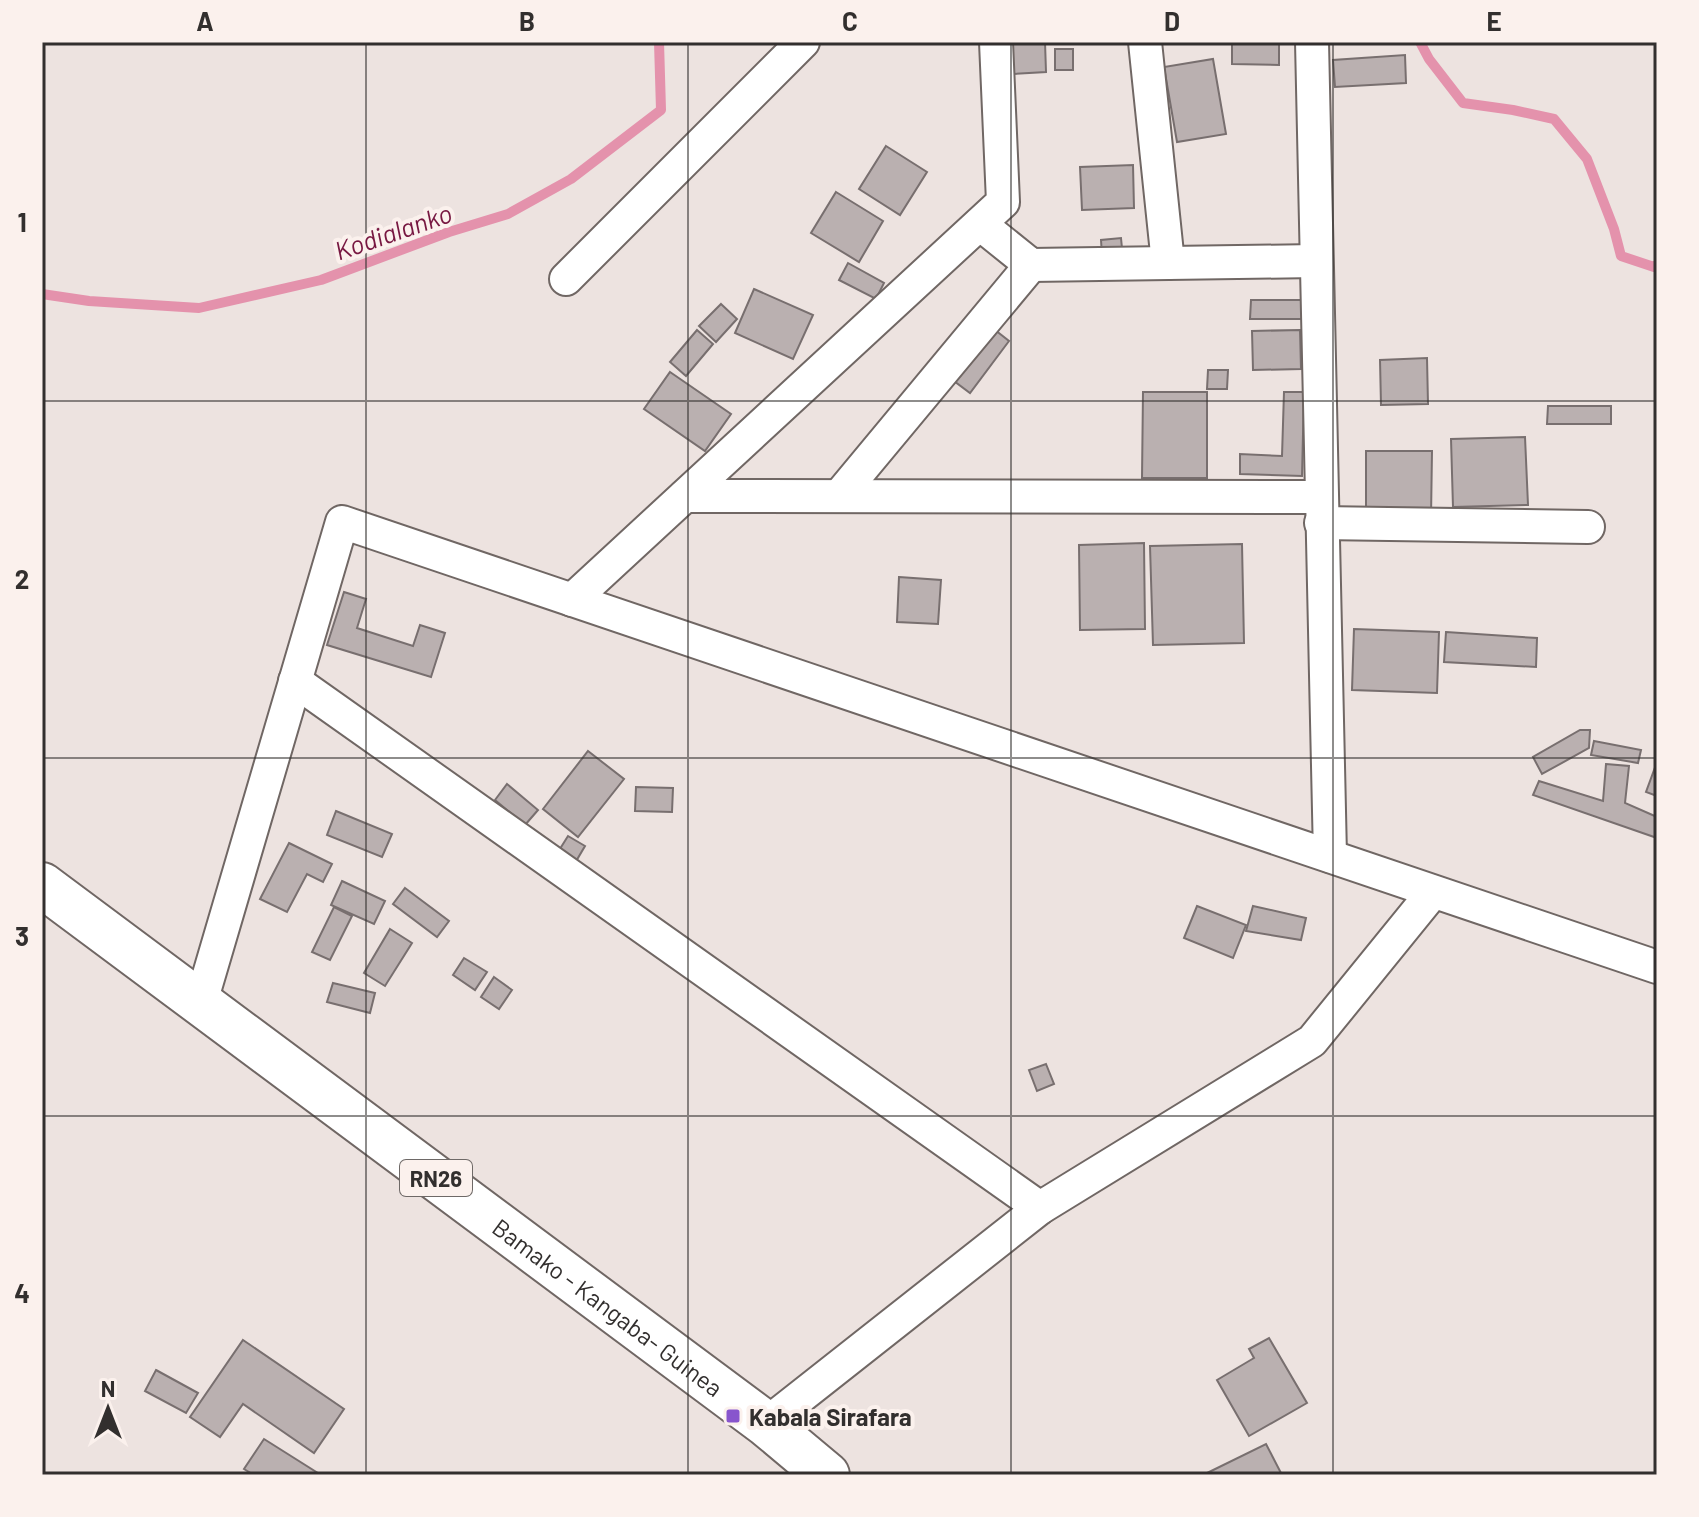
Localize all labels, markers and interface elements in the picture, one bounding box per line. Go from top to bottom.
text: A [196,5,214,36]
text: B [519,5,535,36]
text: C [842,5,858,36]
text: D [1164,5,1180,36]
text: E [1486,5,1502,36]
water label: Kodialanko [330,197,456,265]
text: 1 [17,206,27,237]
text: 2 [15,563,29,594]
text: 3 [15,920,29,951]
road number: RN26 [400,1160,472,1196]
street label: Bamako - Kangaba- Guinea [488,1212,729,1402]
text: 4 [14,1277,30,1308]
north arrow [68,1369,148,1449]
text: N [101,1375,115,1401]
place label: Kabala Sirafara [749,1402,912,1431]
marker: Kabala Sirafara [724,1407,742,1425]

